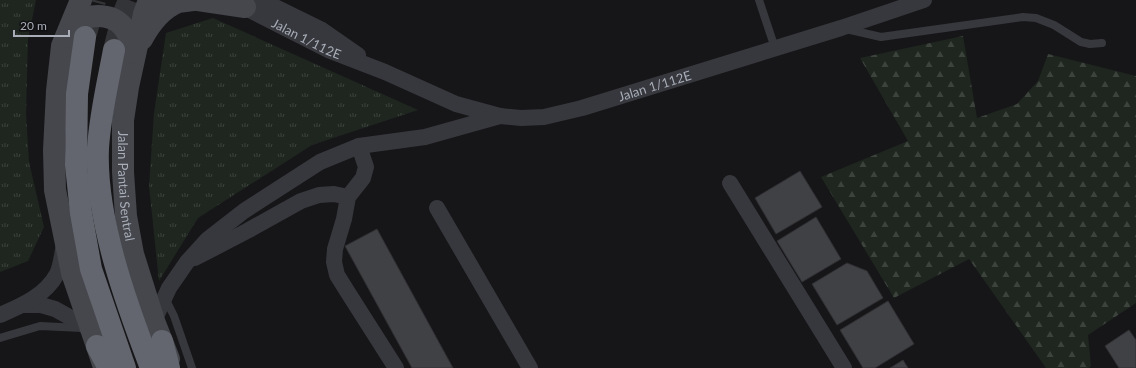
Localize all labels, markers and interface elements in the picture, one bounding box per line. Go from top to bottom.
scale bar [14,12,69,38]
street label: Jalan 1/112E [269,15,343,62]
text: 20 m [20,18,47,33]
street label: Jalan 1/112E [616,67,693,104]
street label: Jalan Pantai Sentral [115,131,138,242]

